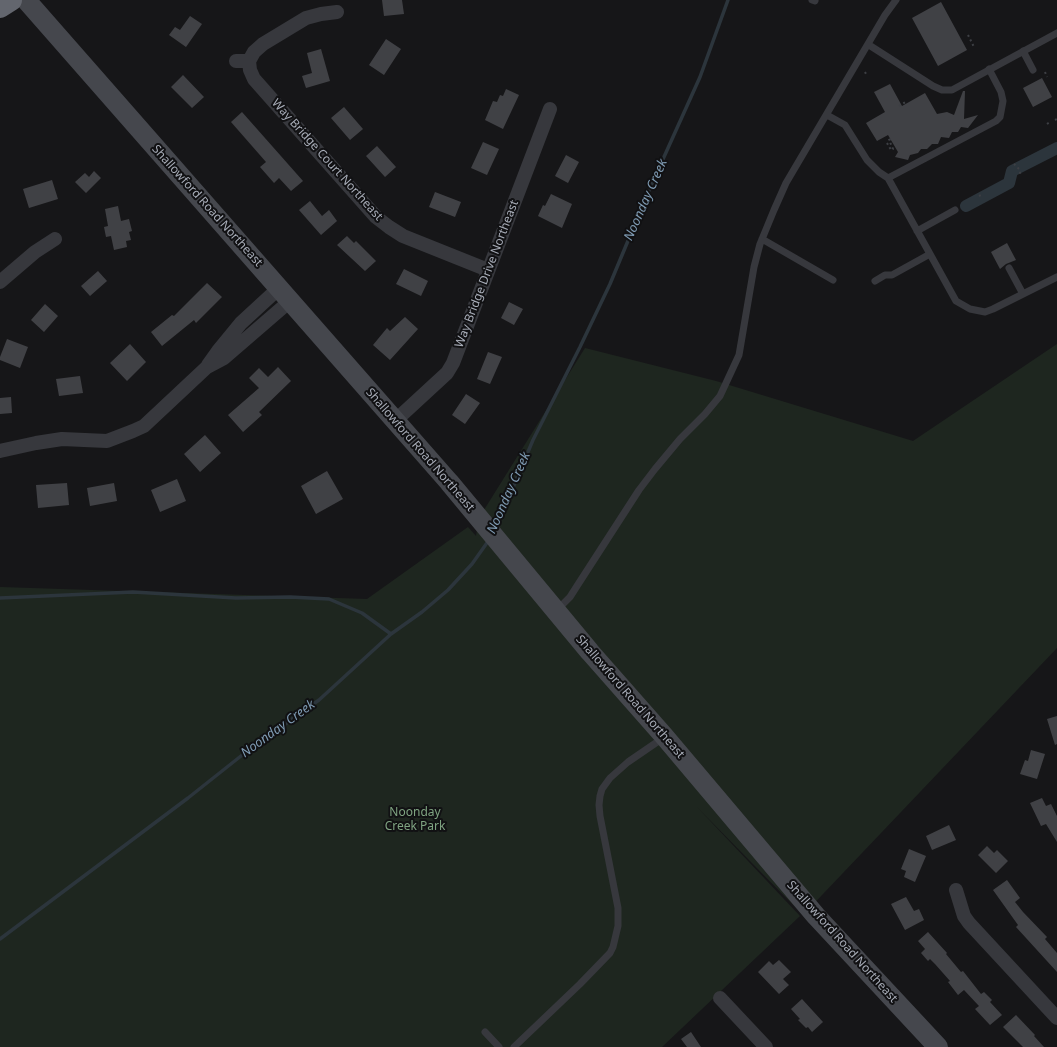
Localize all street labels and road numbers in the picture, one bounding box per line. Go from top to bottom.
street label: Way Bridge Court Northeast [269,96,385,224]
street label: Shallowford Road Northeast [149,142,265,270]
street label: Way Bridge Drive Northeast [452,198,522,350]
street label: Shallowford Road Northeast [363,385,477,515]
street label: Shallowford Road Northeast [573,632,687,762]
street label: Shallowford Road Northeast [784,878,900,1006]

